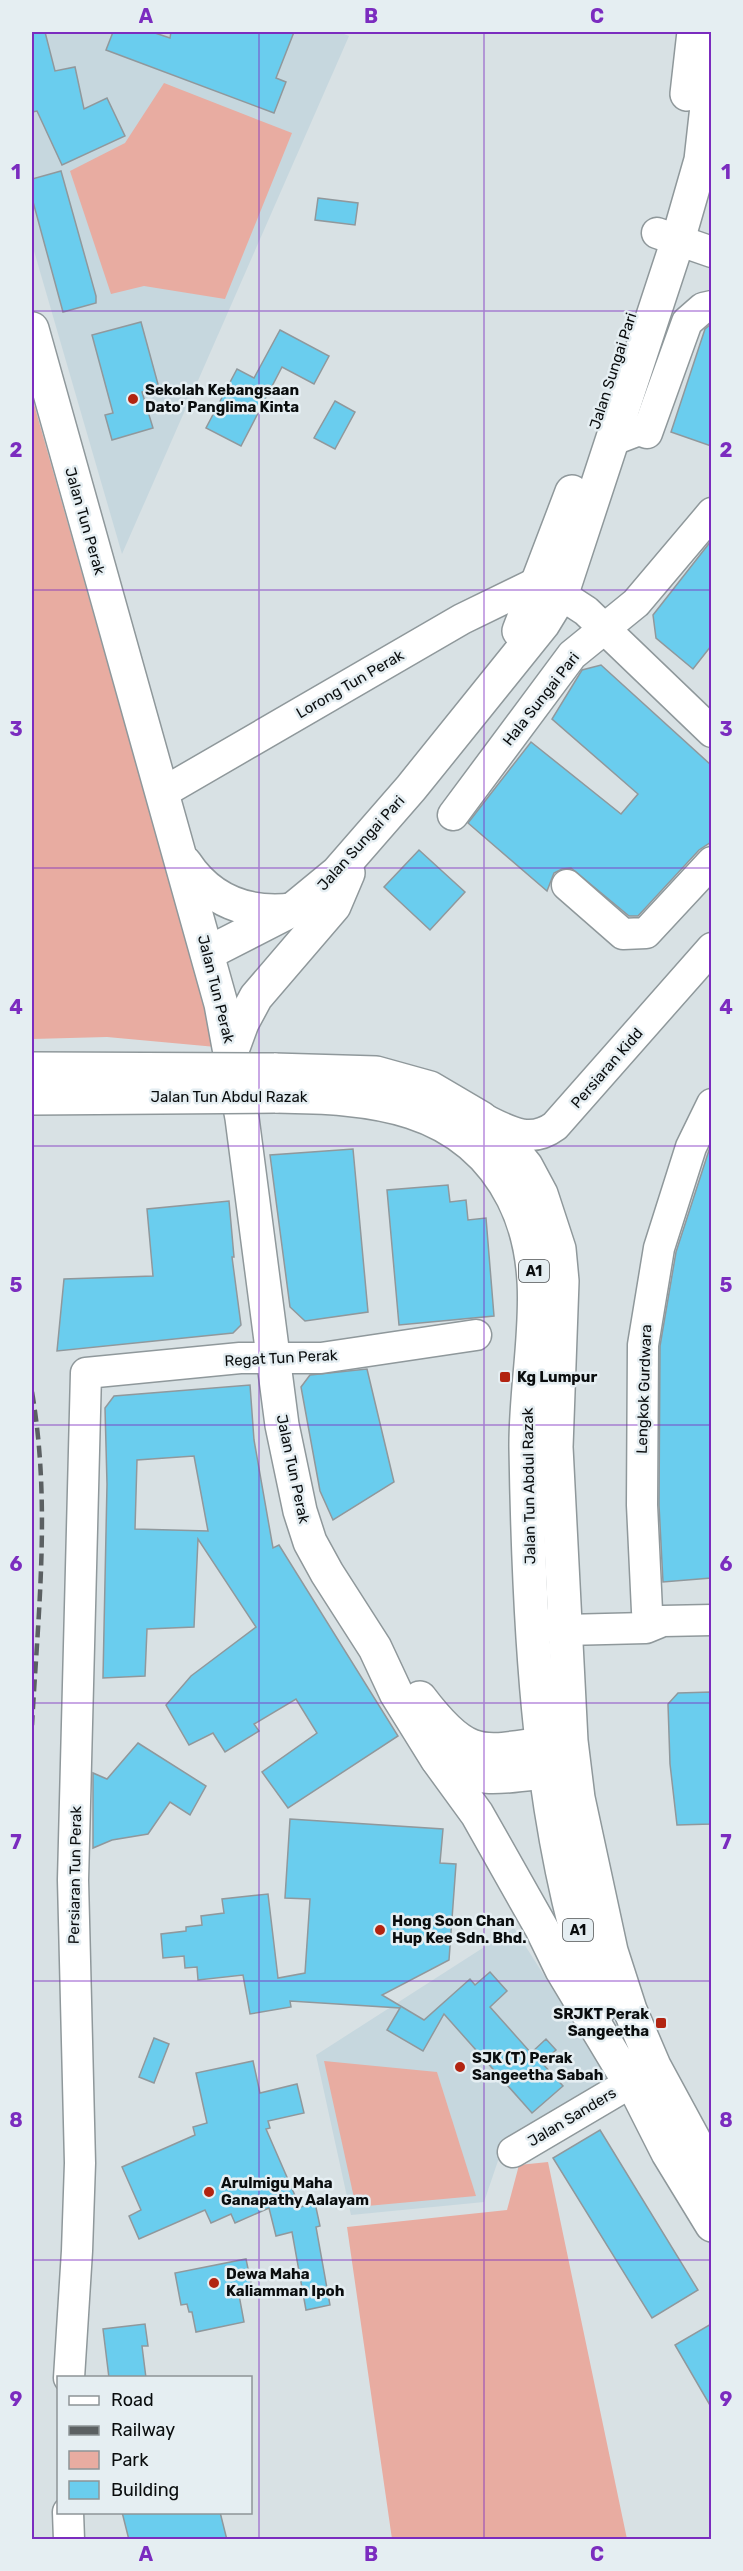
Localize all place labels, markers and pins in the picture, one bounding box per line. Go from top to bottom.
place label: Sekolah Kebangsaan Dato' Panglima Kinta [145,381,299,416]
marker: Sekolah Kebangsaan Dato' Panglima Kinta [126,392,140,406]
place label: Kg Lumpur [517,1368,597,1386]
marker: Kg Lumpur [498,1370,512,1384]
place label: Hong Soon Chan Hup Kee Sdn. Bhd. [392,1912,527,1947]
marker: Hong Soon Chan Hup Kee Sdn. Bhd. [373,1923,387,1937]
place label: SRJKT Perak Sangeetha [553,2005,649,2040]
marker: SRJKT Perak Sangeetha [654,2016,668,2030]
place label: SJK (T) Perak Sangeetha Sabah [472,2049,603,2084]
marker: SJK (T) Perak Sangeetha Sabah [453,2060,467,2074]
place label: Arulmigu Maha Ganapathy Aalayam [221,2174,369,2209]
marker: Arulmigu Maha Ganapathy Aalayam [202,2185,216,2199]
place label: Dewa Maha Kaliamman Ipoh [226,2265,345,2300]
marker: Dewa Maha Kaliamman Ipoh [207,2276,221,2290]

